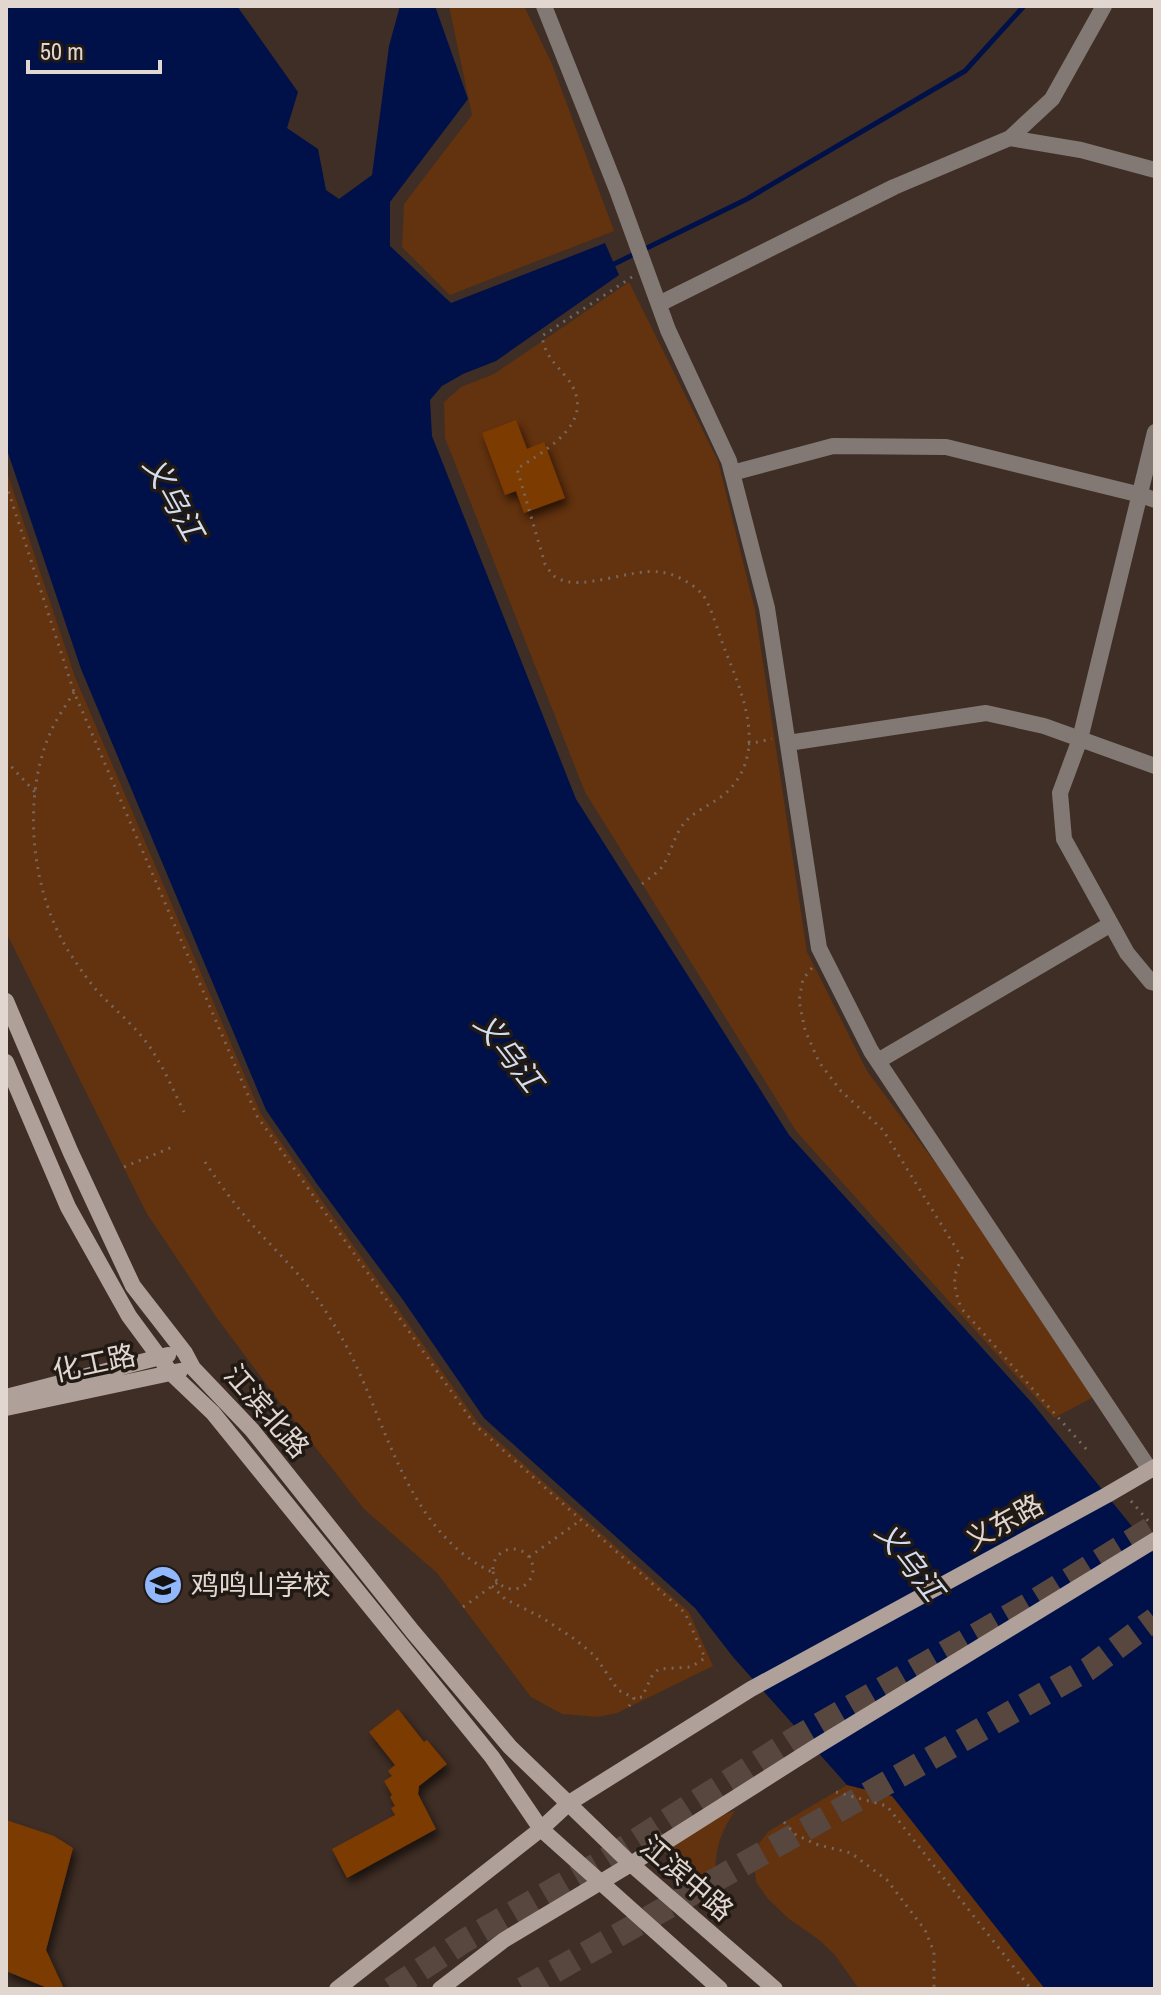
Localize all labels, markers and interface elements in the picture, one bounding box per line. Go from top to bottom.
scale bar [28,24,160,74]
text: 50 m [40,35,84,67]
water label: 义乌江 [135,449,215,550]
water label: 义乌江 [466,1004,554,1102]
street label: 化工路 [49,1336,139,1390]
street label: 江滨北路 [216,1356,318,1466]
street label: 义东路 [958,1485,1050,1559]
water label: 义乌江 [867,1513,955,1611]
school or university icon: 鸡鸣山学校 [142,1564,184,1606]
place label: 鸡鸣山学校 [191,1566,331,1604]
street label: 江滨中路 [632,1827,742,1929]

